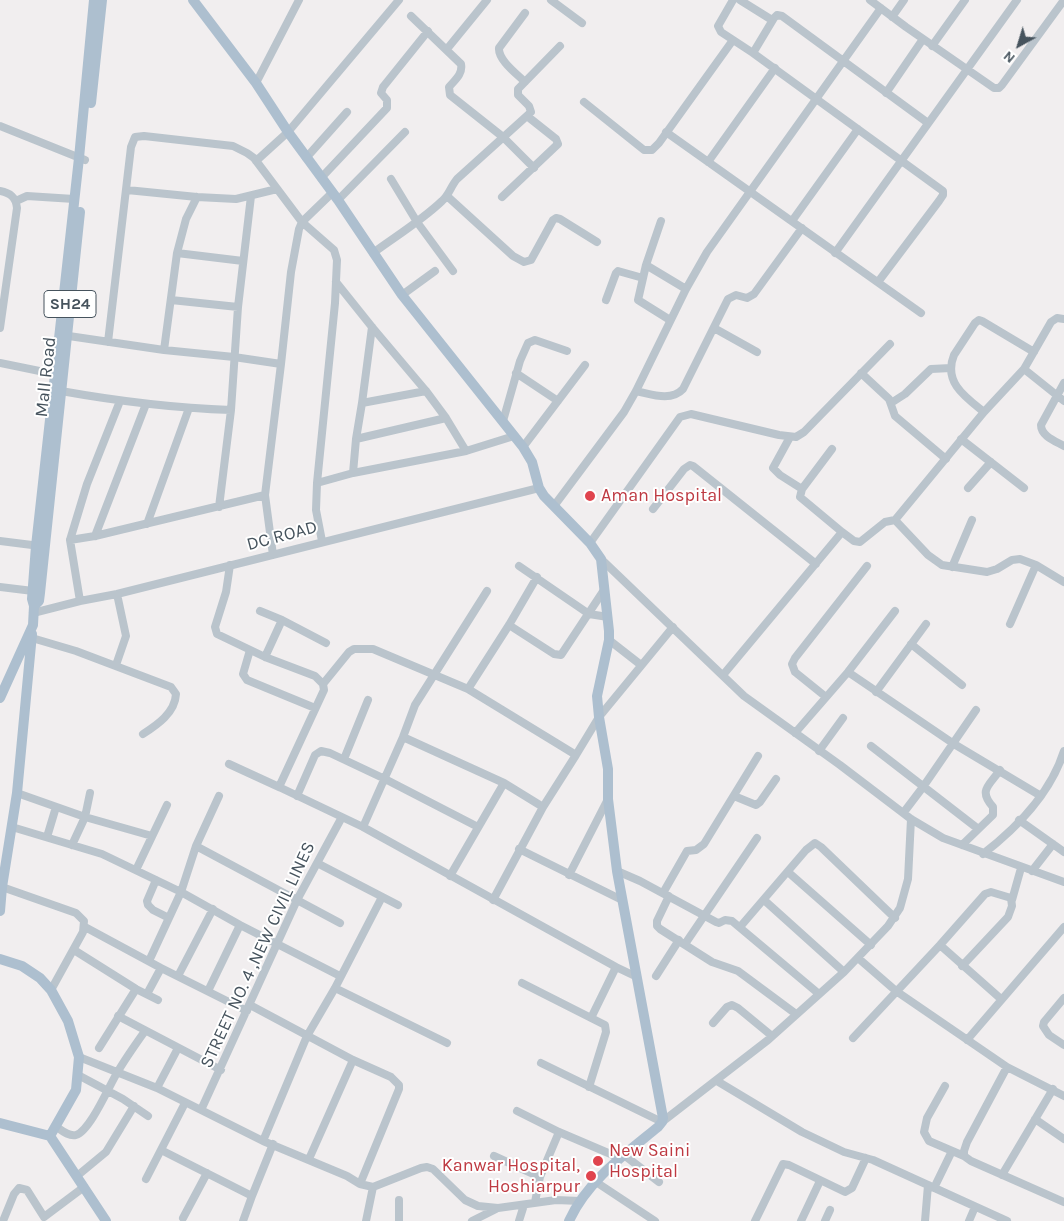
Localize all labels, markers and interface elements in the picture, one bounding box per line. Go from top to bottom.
north arrow [994,20,1044,70]
text: N [1000,47,1019,67]
road number: SH24 [44,290,96,318]
street label: Mall Road [31,336,61,418]
place label: Aman Hospital [601,485,722,507]
marker: Aman Hospital [583,489,597,503]
street label: DC ROAD [244,516,320,556]
street label: STREET NO. 4 ,NEW CIVIL LINES [196,838,320,1072]
place label: New Saini Hospital [609,1140,690,1182]
marker: New Saini Hospital [591,1154,605,1168]
place label: Kanwar Hospital, Hoshiarpur [442,1155,580,1198]
marker: Kanwar Hospital, Hoshiarpur [584,1169,598,1183]

